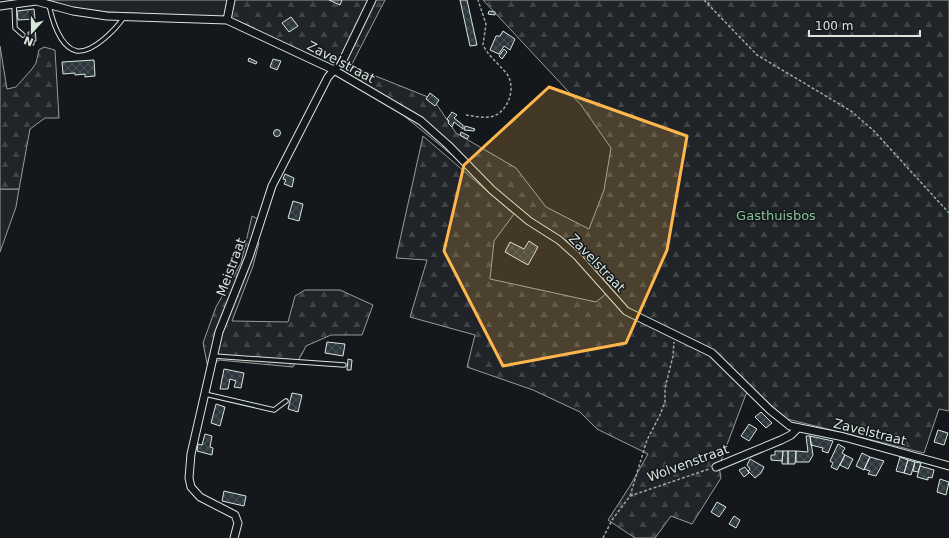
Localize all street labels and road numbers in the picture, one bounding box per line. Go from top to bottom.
street label: Zavelstraat [305,38,377,86]
street label: Zavelstraat [566,231,628,295]
street label: Meistraat [214,236,248,298]
street label: Zavelstraat [832,416,908,448]
street label: Wolvenstraat [645,441,731,485]

